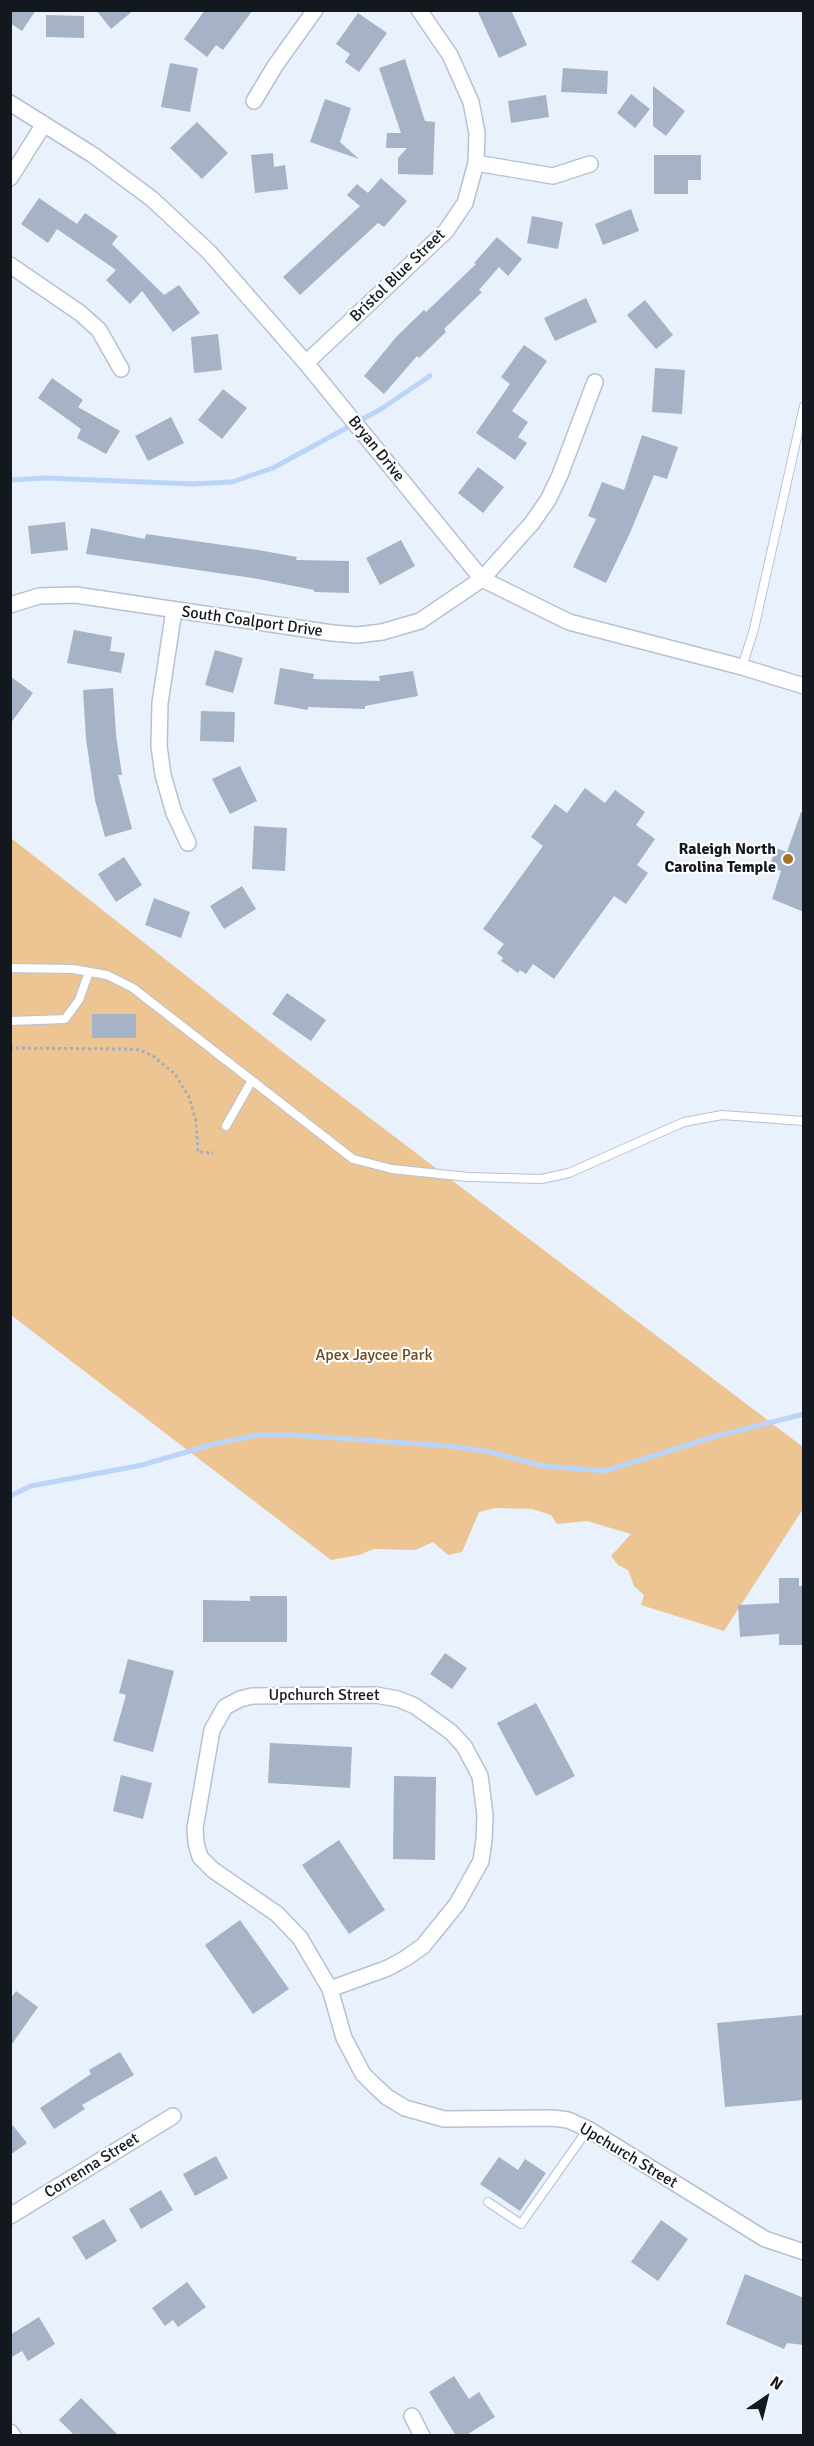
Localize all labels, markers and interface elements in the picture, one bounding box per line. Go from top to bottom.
street label: Bristol Blue Street [346,226,450,326]
street label: Bryan Drive [344,412,408,486]
street label: South Coalport Drive [180,603,324,641]
place label: Raleigh North Carolina Temple [664,840,776,878]
marker: Raleigh North Carolina Temple [781,852,795,866]
park label: Apex Jaycee Park [316,1346,432,1366]
street label: Upchurch Street [268,1686,380,1706]
street label: Upchurch Street [575,2119,681,2193]
street label: Correnna Street [41,2129,143,2203]
north arrow [736,2368,796,2428]
text: N [766,2372,787,2395]

